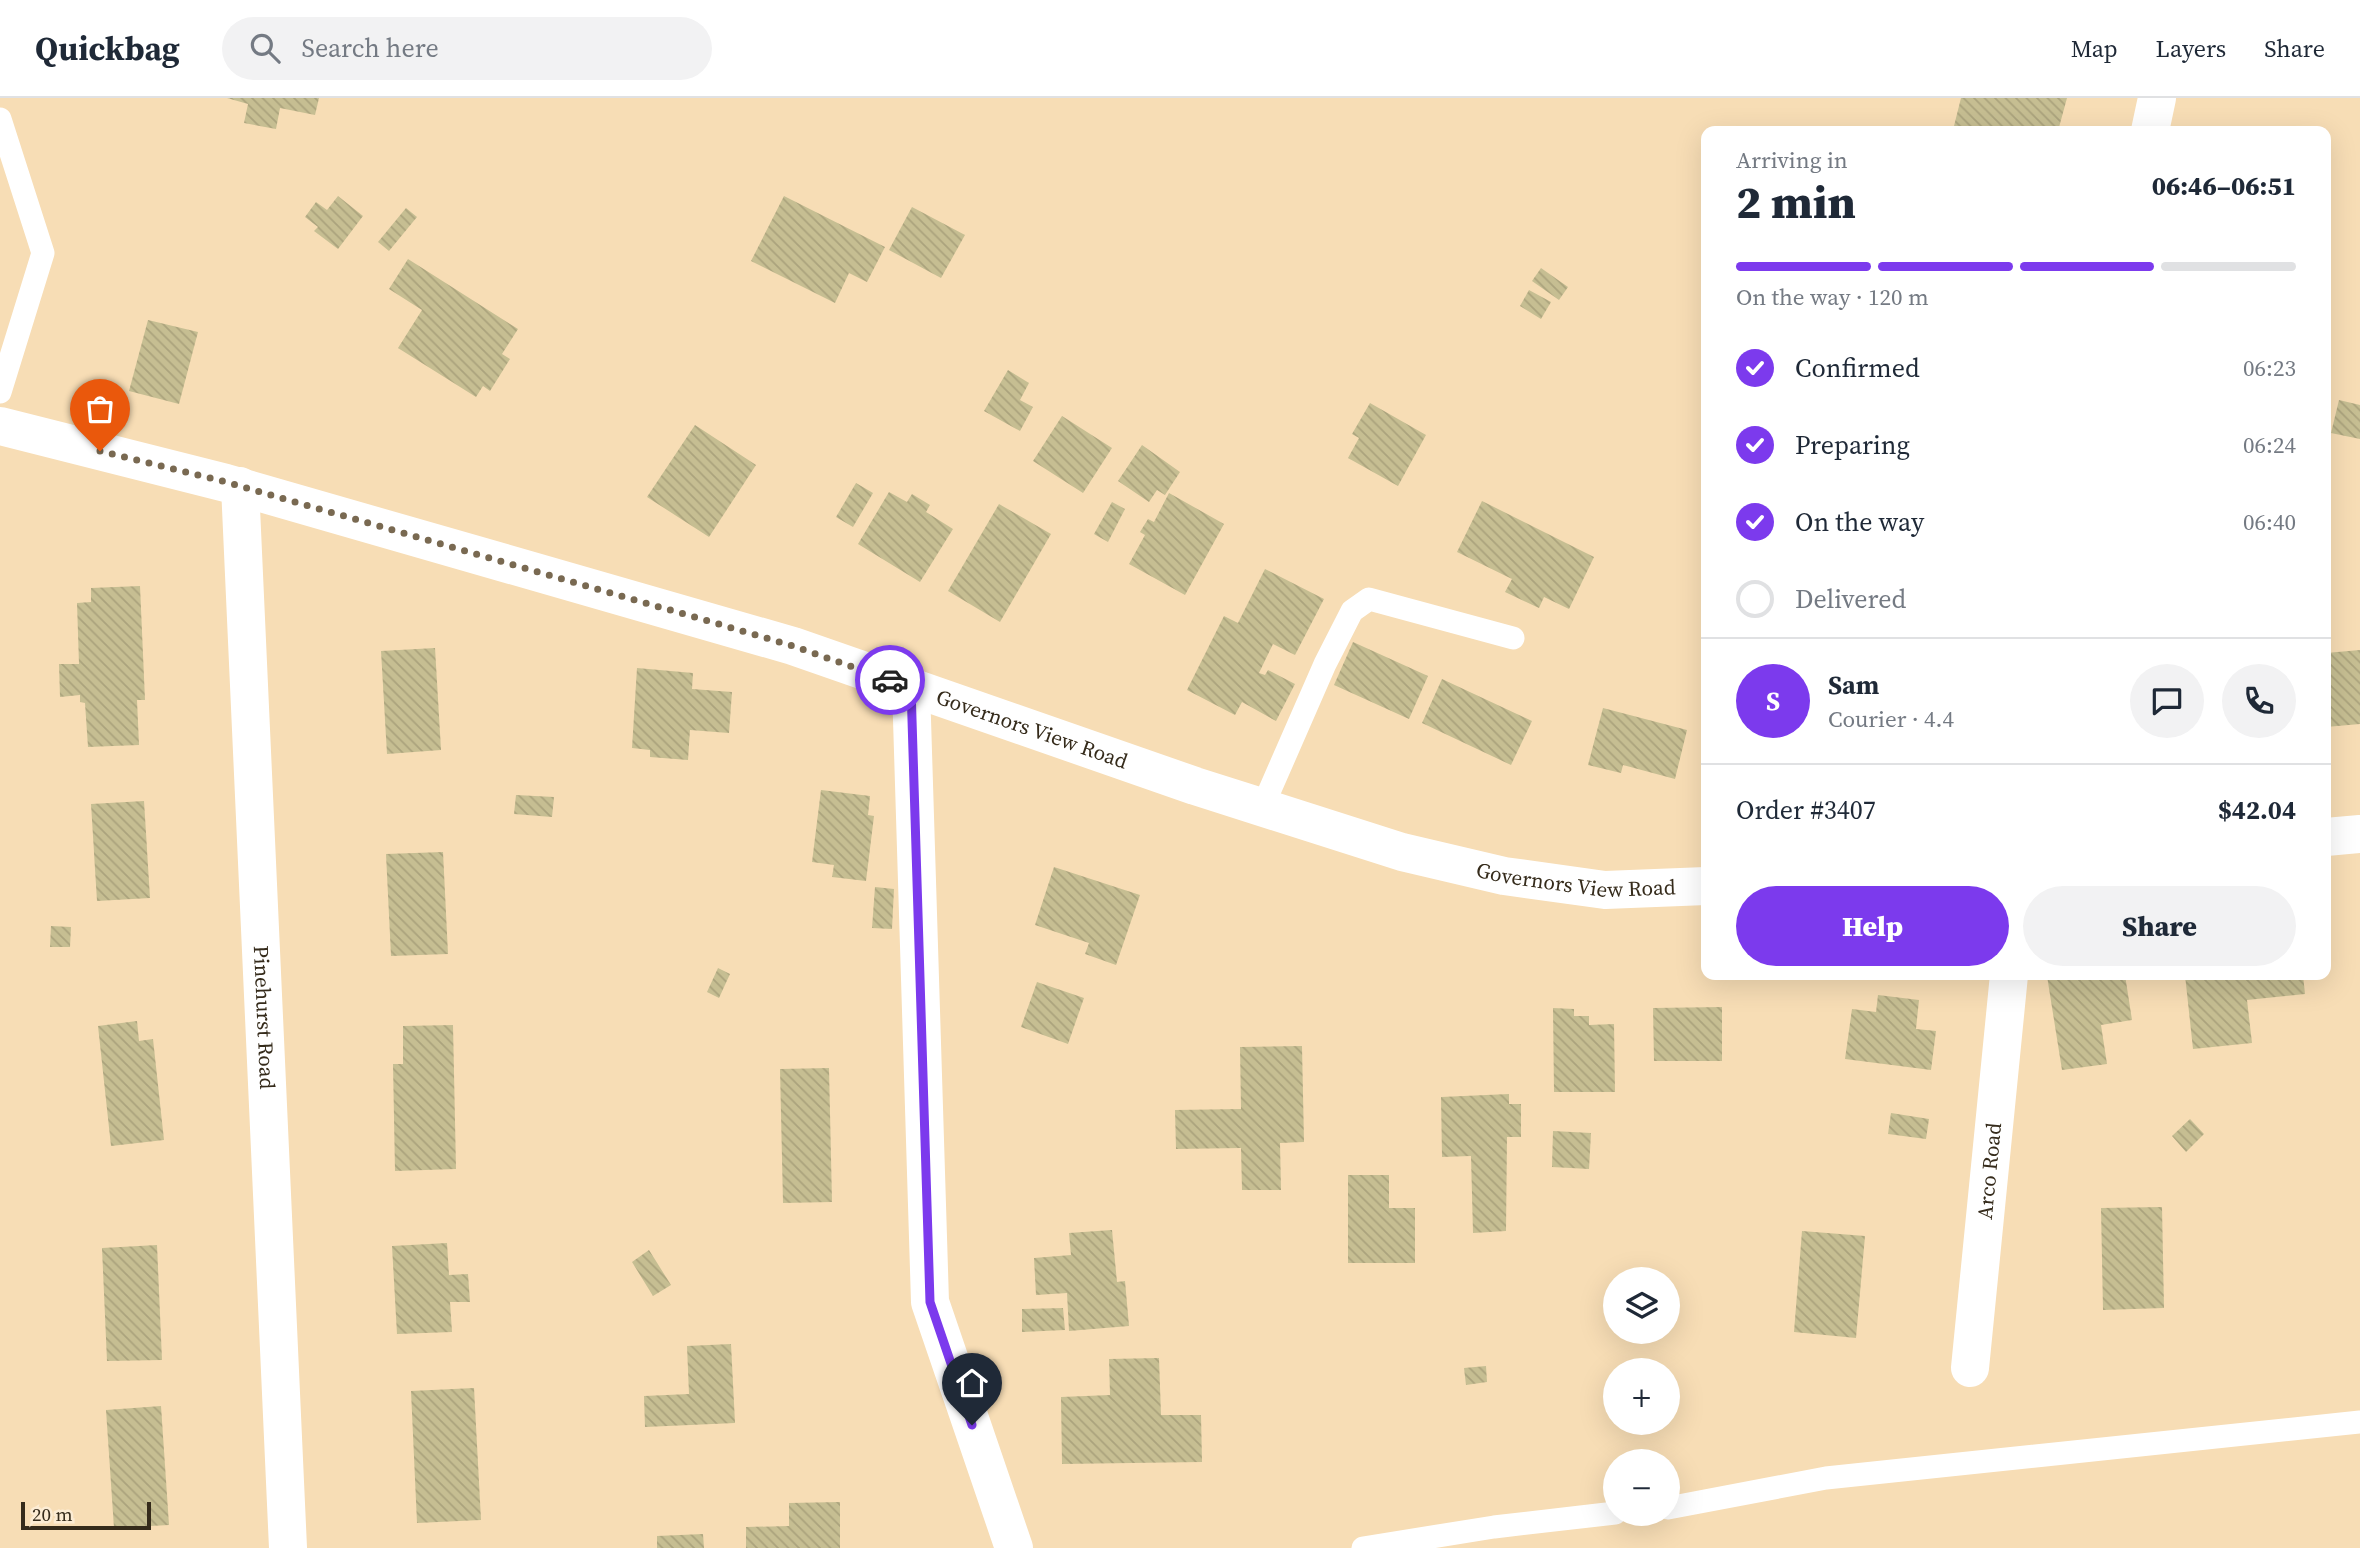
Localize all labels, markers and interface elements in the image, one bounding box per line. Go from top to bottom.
search box [222,17,712,80]
text: Quickbag [35,26,180,71]
icon: search [246,29,284,67]
text: Search here [302,30,439,66]
text: Map [2071,32,2118,65]
text: Layers [2156,32,2226,65]
text: Share [2264,32,2325,65]
text: Arriving in [1736,144,1848,176]
text: 06:46–06:51 [2152,168,2296,204]
text: 2 min [1736,170,1856,233]
text: On the way · 120 m [1736,281,1929,313]
icon: check [1736,349,1774,387]
text: Confirmed [1795,350,1920,386]
text: 06:23 [2243,352,2296,384]
pin [70,379,130,451]
icon: bag [81,390,119,428]
icon: check [1736,426,1774,464]
text: Preparing [1795,427,1910,463]
text: 06:24 [2243,429,2296,461]
icon: check [1736,503,1774,541]
text: On the way [1795,504,1924,540]
text: 06:40 [2243,506,2296,538]
text: Delivered [1795,581,1906,617]
courier [855,645,925,715]
icon: car [871,661,909,699]
button: chat [2130,664,2204,738]
button: phone [2222,664,2296,738]
text: Sam [1828,667,1879,703]
street label: Governors View Road [932,682,1132,775]
text: S [1766,683,1780,719]
text: Courier · 4.4 [1828,703,1954,735]
text: Order #3407 [1736,792,1876,828]
text: $42.04 [2218,792,2296,828]
street label: Governors View Road [1473,855,1676,904]
button: Help [1736,886,2009,966]
button: Share [2023,886,2296,966]
street label: Pinehurst Road [247,945,282,1090]
street label: Arco Road [1970,1121,2008,1221]
map controls [1603,1267,1680,1526]
button: layers [1603,1267,1680,1344]
pin [942,1353,1002,1425]
button: + [1603,1358,1680,1435]
icon: home [953,1364,991,1402]
button: − [1603,1449,1680,1526]
scale bar [21,1499,150,1531]
text: 20 m [32,1501,73,1527]

